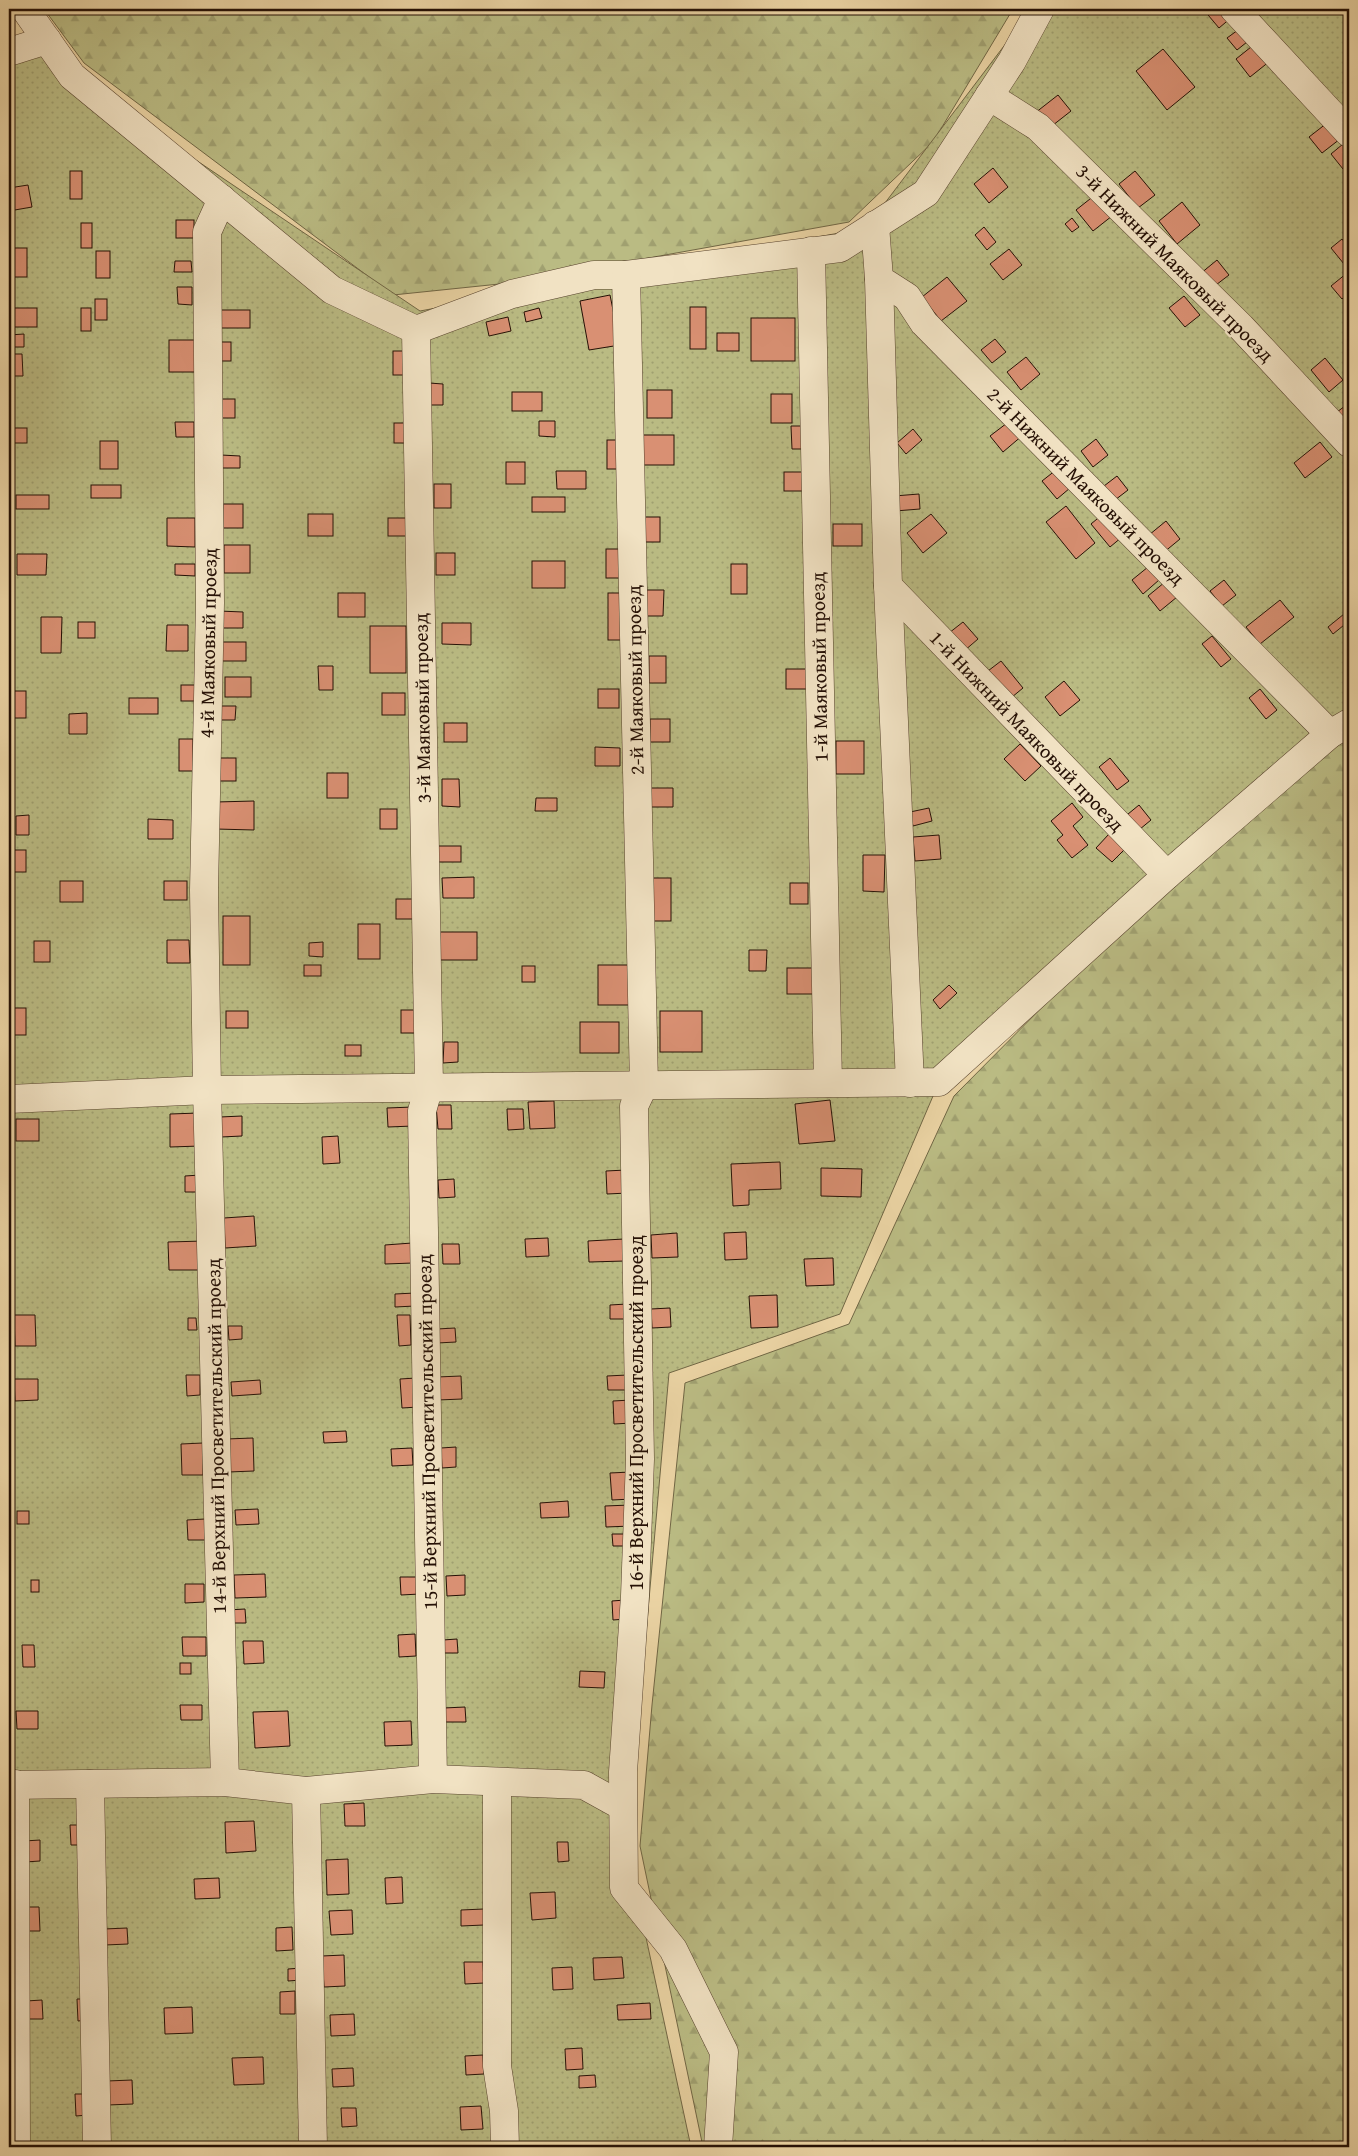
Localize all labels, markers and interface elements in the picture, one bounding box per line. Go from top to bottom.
street label: 3-й Нижний Маяковый проезд [1070,157,1281,368]
street label: 2-й Нижний Маяковый проезд [981,380,1192,591]
street label: 4-й Маяковый проезд [191,548,224,738]
street label: 1-й Маяковый проезд [802,572,835,762]
street label: 2-й Маяковый проезд [618,585,651,775]
street label: 3-й Маяковый проезд [405,613,438,803]
street label: 1-й Нижний Маяковый проезд [923,624,1132,838]
street label: 16-й Верхний Просветительский проезд [621,1235,650,1591]
street label: 15-й Верхний Просветительский проезд [409,1254,444,1610]
street label: 14-й Верхний Просветительский проезд [198,1258,233,1614]

